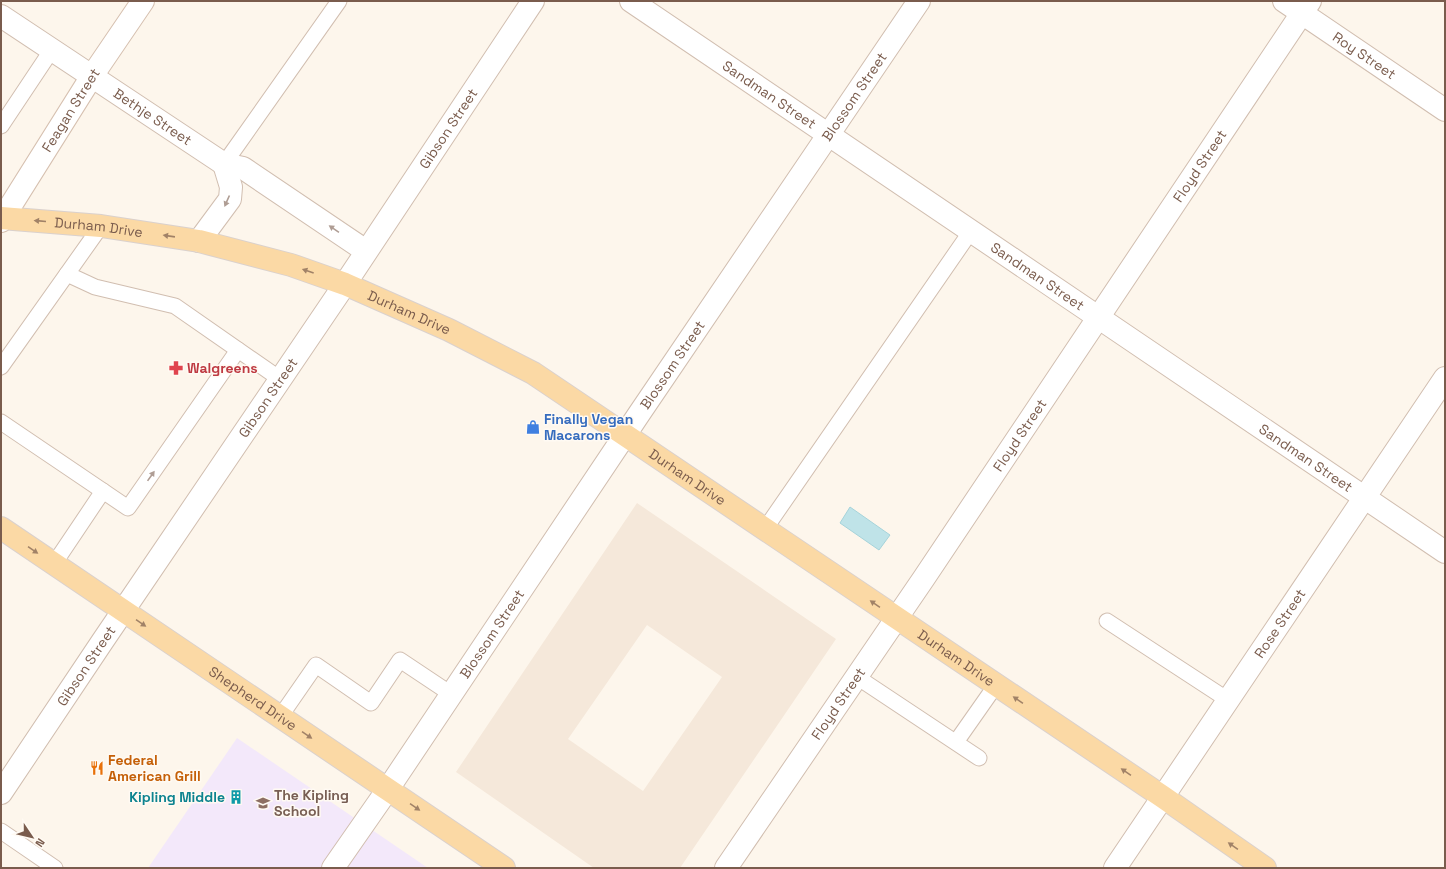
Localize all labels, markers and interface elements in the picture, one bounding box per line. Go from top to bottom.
street label: Roy Street [1329,28,1399,83]
street label: Blossom Street [818,49,891,144]
street label: Sandman Street [719,56,820,133]
street label: Feagan Street [38,65,104,155]
street label: Bethje Street [110,84,195,149]
street label: Gibson Street [415,85,481,172]
street label: Floyd Street [1169,126,1230,206]
one-way arrow [224,195,231,207]
street label: Durham Drive [54,213,144,241]
one-way arrow [34,217,46,224]
one-way arrow [329,225,339,233]
one-way arrow [163,233,175,239]
street label: Sandman Street [987,238,1088,314]
one-way arrow [302,268,314,274]
street label: Durham Drive [365,286,454,339]
street label: Blossom Street [636,317,709,413]
street label: Gibson Street [234,354,301,441]
place label: Walgreens [187,359,258,377]
pharmacy icon: Walgreens [168,360,184,376]
street label: Floyd Street [989,395,1050,475]
place label: Finally Vegan Macarons [544,410,633,444]
shop icon: Finally Vegan Macarons [525,419,541,435]
street label: Sandman Street [1256,420,1356,496]
street label: Durham Drive [645,445,729,509]
one-way arrow [147,471,155,481]
one-way arrow [28,546,39,554]
street label: Rose Street [1250,585,1309,661]
street label: Blossom Street [456,586,528,682]
one-way arrow [870,600,881,608]
one-way arrow [136,619,146,627]
street label: Gibson Street [53,622,119,709]
street label: Durham Drive [914,626,998,690]
street label: Shepherd Drive [205,662,300,734]
street label: Floyd Street [807,664,869,743]
one-way arrow [1013,696,1023,704]
one-way arrow [302,731,312,739]
place label: Federal American Grill [108,751,201,785]
restaurant icon: Federal American Grill [89,760,105,776]
one-way arrow [1121,768,1131,776]
place label: The Kipling School [274,786,349,820]
place label: Kipling Middle [129,788,225,806]
building icon: Kipling Middle [228,789,244,805]
school or university icon: The Kipling School [255,795,271,811]
one-way arrow [409,803,420,811]
north arrow [12,817,52,857]
text: N [32,836,48,850]
one-way arrow [1228,842,1238,850]

